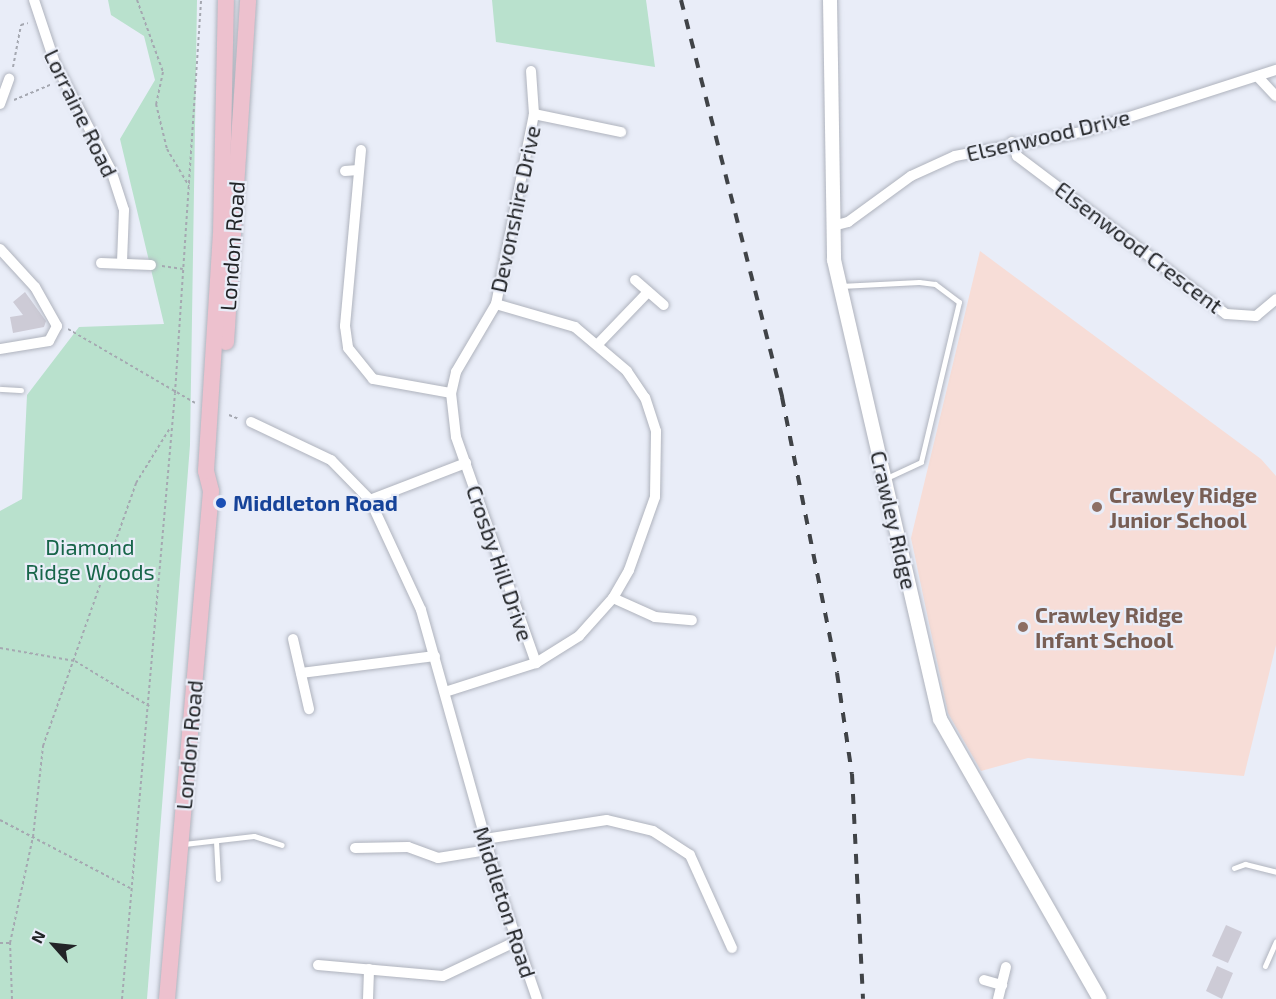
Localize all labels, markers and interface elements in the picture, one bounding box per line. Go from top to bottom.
street label: Lorraine Road [39,45,123,181]
street label: Elsenwood Drive [963,103,1133,167]
street label: Devonshire Drive [484,123,546,295]
street label: Elsenwood Crescent [1050,175,1228,319]
street label: London Road [214,180,250,312]
street label: Crawley Ridge [865,448,923,592]
street label: Crosby Hill Drive [461,481,539,645]
place label: Crawley Ridge Junior School [1109,481,1258,532]
place label: Middleton Road [233,490,398,516]
marker: Middleton Road [214,496,228,510]
marker: Crawley Ridge Junior School [1090,500,1104,514]
park label: Diamond Ridge Woods [25,533,155,584]
place label: Crawley Ridge Infant School [1035,601,1184,652]
marker: Crawley Ridge Infant School [1016,620,1030,634]
street label: London Road [170,679,208,811]
street label: Middleton Road [468,823,542,981]
north arrow [24,915,84,975]
text: N [26,927,49,946]

